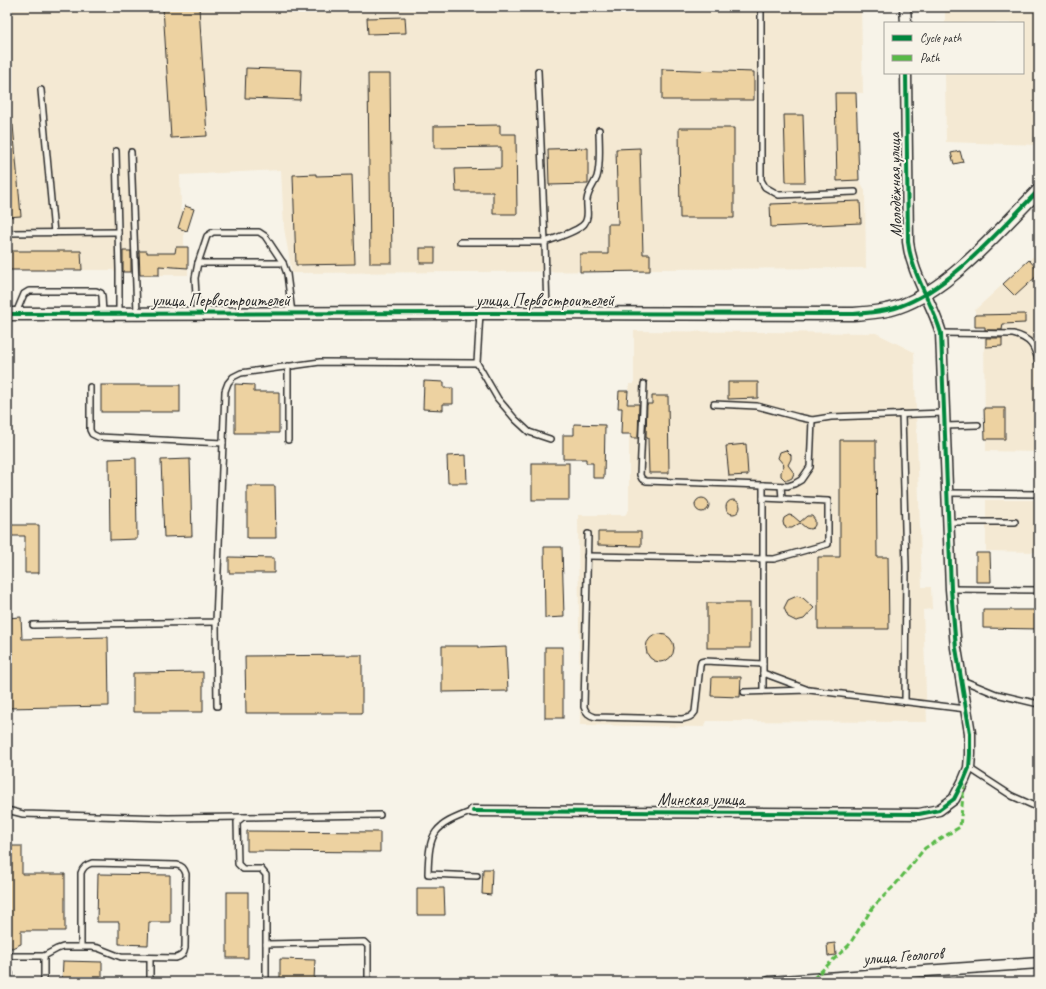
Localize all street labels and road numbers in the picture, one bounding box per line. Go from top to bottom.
street label: Молодёжная улица [884,131,906,238]
street label: улица Первостроителей [151,290,291,311]
street label: улица Первостроителей [475,290,615,311]
street label: Минская улица [658,789,747,810]
street label: улица Геологов [861,943,947,969]

